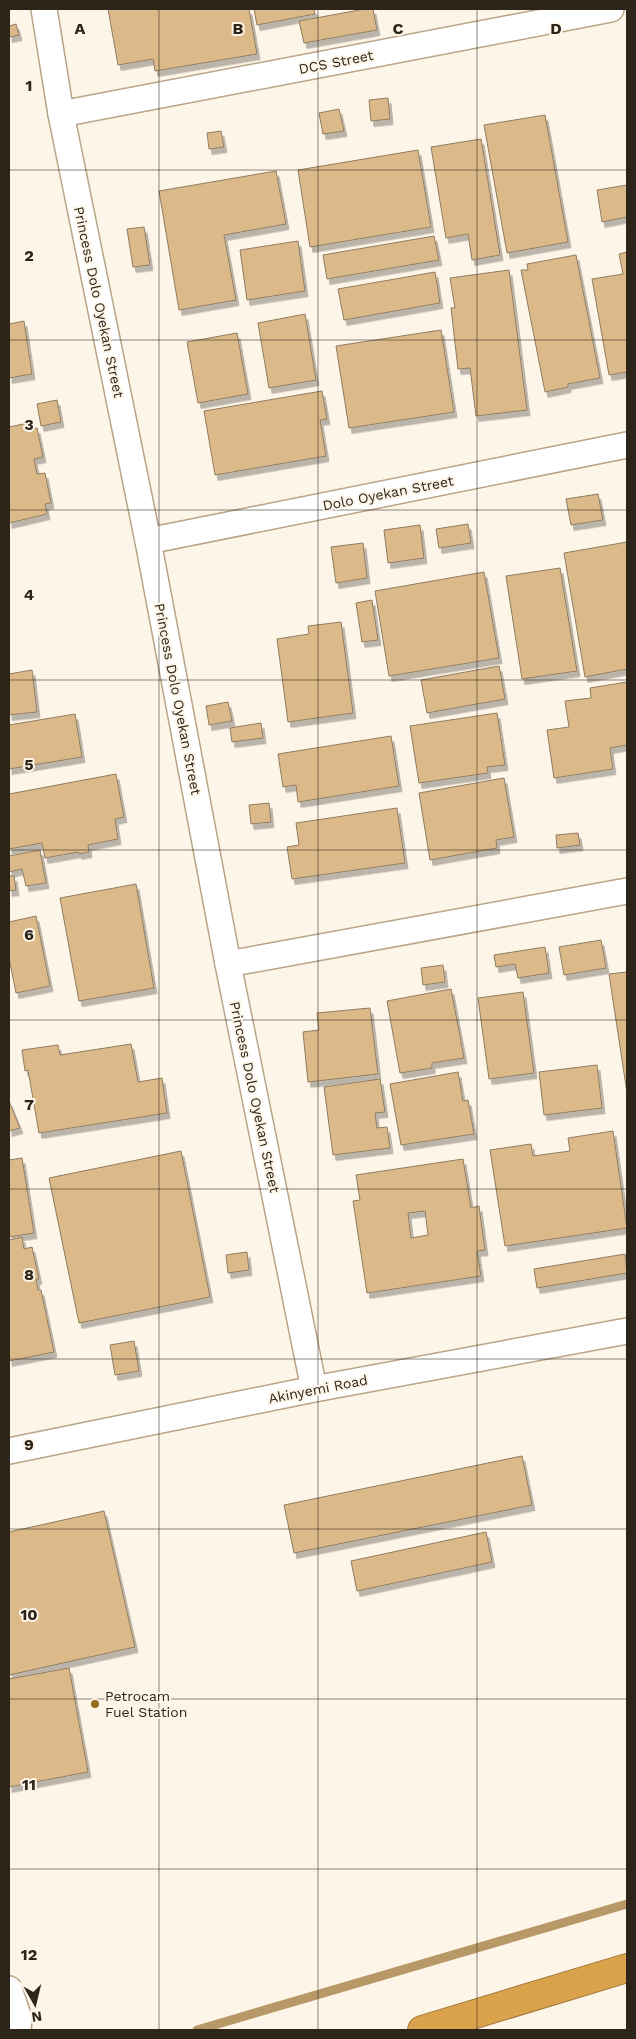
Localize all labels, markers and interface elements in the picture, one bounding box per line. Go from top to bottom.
text: A [75,19,86,38]
text: B [233,19,244,38]
text: C [393,19,404,38]
text: D [550,19,562,38]
street label: DCS Street [297,47,375,77]
text: 1 [26,76,32,95]
street label: Princess Dolo Oyekan Street [71,205,127,399]
text: 2 [24,246,34,265]
text: 3 [24,415,34,434]
street label: Dolo Oyekan Street [321,472,455,514]
text: 4 [24,585,34,604]
street label: Princess Dolo Oyekan Street [152,602,204,796]
text: 5 [24,755,34,774]
text: 6 [24,925,34,944]
street label: Princess Dolo Oyekan Street [227,1000,283,1194]
text: 7 [24,1095,34,1114]
text: 8 [24,1265,34,1284]
street label: Akinyemi Road [267,1372,369,1406]
text: 9 [24,1435,34,1454]
text: 10 [20,1605,38,1624]
place label: Petrocam Fuel Station [105,1688,187,1720]
marker: Petrocam Fuel Station [89,1698,101,1710]
text: 11 [22,1775,36,1794]
text: 12 [21,1945,37,1964]
north arrow [10,1979,60,2029]
text: N [31,2008,43,2026]

